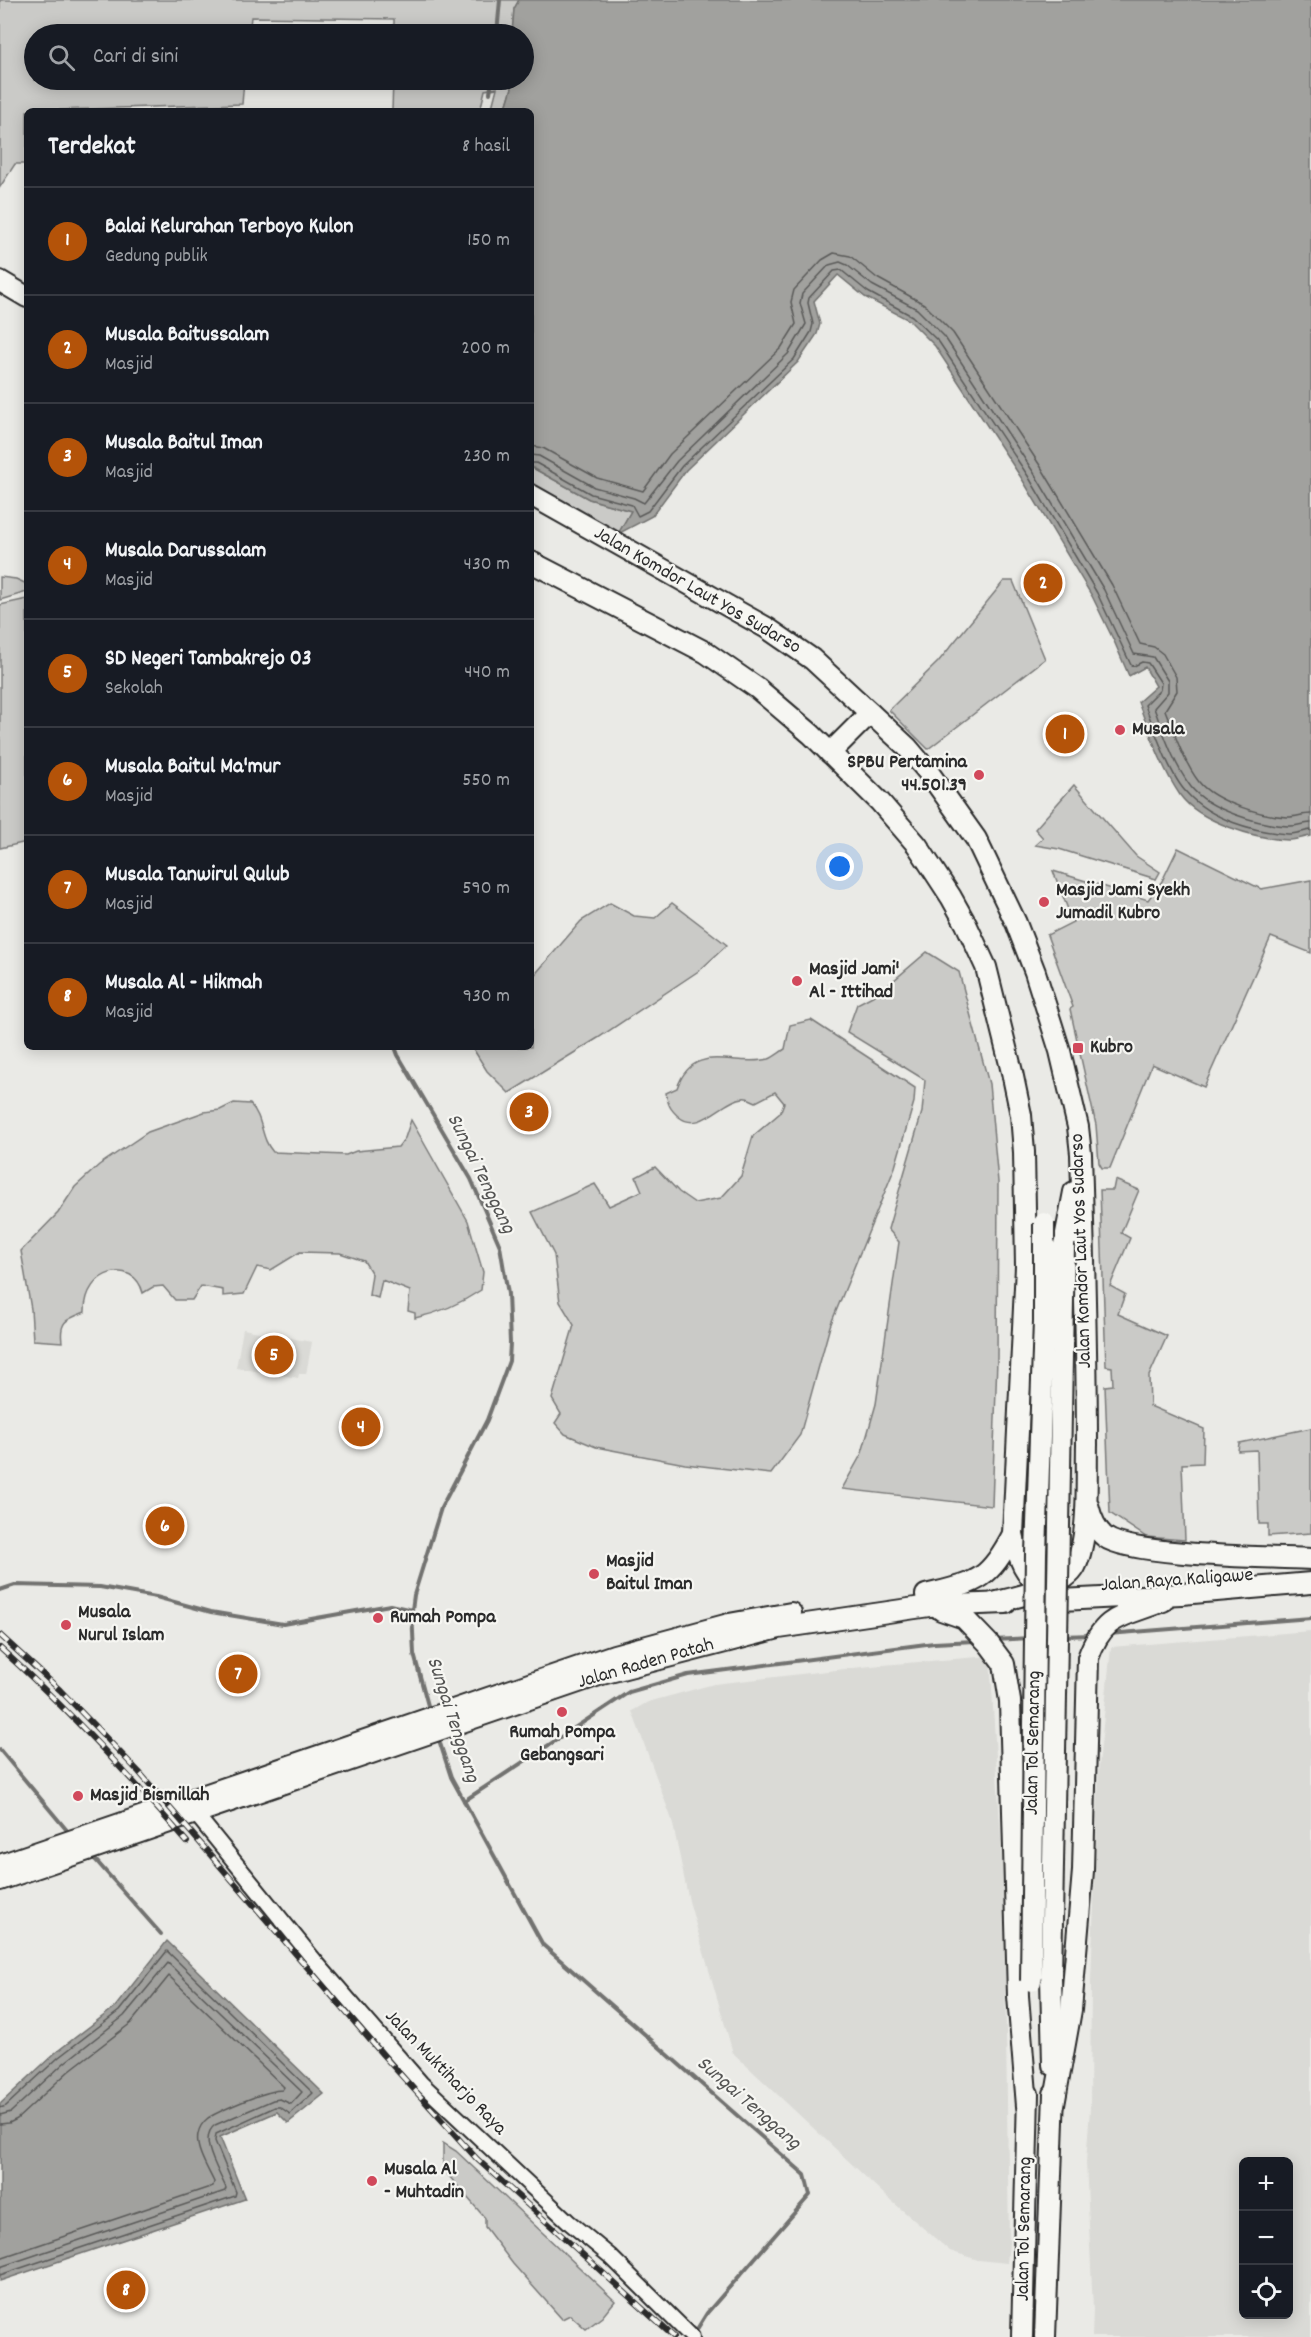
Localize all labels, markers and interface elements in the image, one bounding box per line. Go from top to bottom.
search box [24,24,534,90]
icon: search [45,41,78,74]
text: Cari di sini [93,42,178,73]
text: Terdekat [48,129,136,166]
text: 8 hasil [462,133,510,161]
text: Balai Kelurahan Terboyo Kulon [105,212,354,243]
text: 1 [65,227,70,255]
text: 150 m [467,227,510,255]
text: Gedung publik [105,243,208,271]
text: Musala Baitussalam [105,320,269,351]
text: 2 [63,335,72,363]
text: 200 m [461,335,510,363]
text: Masjid [105,351,153,379]
text: Musala Baitul Iman [105,428,263,459]
text: 3 [63,443,72,471]
text: 230 m [463,443,510,471]
text: Masjid [105,459,153,487]
street label: Jalan Komdor Laut Yos Sudarso [588,520,806,662]
text: Musala Darussalam [105,536,266,567]
text: 4 [63,551,72,579]
text: 430 m [464,551,510,579]
pin: 2 [1024,560,1062,606]
text: Masjid [105,567,153,595]
text: SD Negeri Tambakrejo 03 [105,644,311,675]
text: 5 [63,659,72,687]
text: 440 m [464,659,510,687]
text: Sekolah [105,675,163,703]
pin: 1 [1046,712,1084,756]
place label: Musala [1132,716,1185,744]
marker: Musala [1113,723,1127,737]
place label: SPBU Pertamina 44.501.39 [847,749,968,800]
text: Musala Baitul Ma'mur [105,752,281,783]
text: 6 [63,767,72,795]
text: 550 m [462,767,510,795]
marker: SPBU Pertamina 44.501.39 [972,768,986,782]
text: Masjid [105,783,153,811]
your location [825,852,854,881]
text: Musala Tanwirul Qulub [105,860,290,891]
text: 7 [64,875,71,903]
text: 590 m [462,875,510,903]
place label: Masjid Jami Syekh Jumadil Kubro [1056,877,1190,928]
text: Masjid [105,891,153,919]
marker: Masjid Jami Syekh Jumadil Kubro [1037,895,1051,909]
place label: Masjid Jami' Al - Ittihad [809,956,899,1007]
text: Musala Al - Hikmah [105,968,262,999]
marker: Masjid Jami' Al - Ittihad [790,974,804,988]
text: 8 [63,983,72,1011]
text: 930 m [463,983,510,1011]
text: Masjid [105,999,153,1027]
place label: Kubro [1090,1034,1133,1062]
marker: Kubro [1071,1041,1085,1055]
pin: 3 [510,1090,548,1134]
water label: Sungai Tenggang [438,1109,522,1240]
street label: Jalan Komdor Laut Yos Sudarso [1064,1133,1100,1369]
pin: 5 [254,1332,294,1378]
pin: 4 [342,1404,380,1450]
pin: 6 [146,1504,184,1549]
place label: Masjid Baitul Iman [606,1548,692,1599]
street label: Jalan Raya Kaligawe [1100,1562,1254,1600]
marker: Masjid Baitul Iman [587,1567,601,1581]
place label: Musala Nurul Islam [78,1599,165,1650]
place label: Rumah Pompa [390,1604,496,1632]
marker: Rumah Pompa [371,1611,385,1625]
marker: Musala Nurul Islam [59,1618,73,1632]
street label: Jalan Raden Patah [575,1631,717,1697]
pin: 7 [218,1652,258,1696]
water label: Sungai Tenggang [418,1653,487,1787]
street label: Jalan Tol Semarang [1019,1670,1049,1816]
marker: Rumah Pompa Gebangsari [555,1705,569,1719]
place label: Rumah Pompa Gebangsari [509,1719,615,1770]
place label: Masjid Bismillah [90,1782,209,1810]
marker: Masjid Bismillah [71,1789,85,1803]
street label: Jalan Muktiharjo Raya [377,2004,513,2143]
water label: Sungai Tenggang [689,2050,808,2159]
place label: Musala Al - Muhtadin [384,2156,464,2207]
street label: Jalan Tol Semarang [1010,2156,1040,2302]
map controls [1239,2157,1293,2319]
button: + [1239,2157,1293,2211]
marker: Musala Al - Muhtadin [365,2174,379,2188]
button: − [1239,2211,1293,2265]
button: locate [1239,2265,1293,2319]
pin: 8 [106,2268,146,2312]

